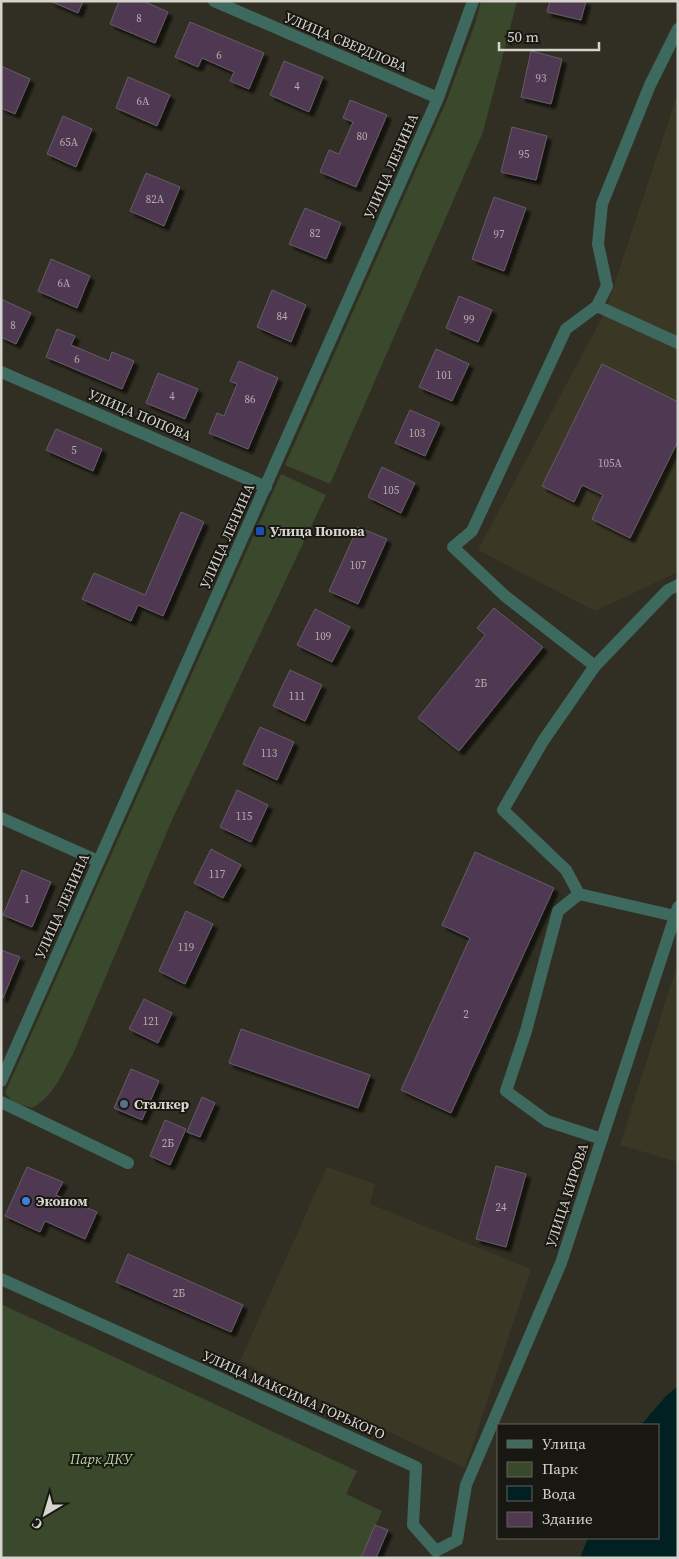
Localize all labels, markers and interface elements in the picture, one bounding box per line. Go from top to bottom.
street label: УЛИЦА СВЕРДЛОВА [282,7,411,77]
house number: 8 [136,11,142,26]
scale bar [499,20,599,52]
text: 50 m [507,26,539,47]
house number: 6 [216,48,222,63]
house number: 93 [536,71,547,86]
house number: 4 [294,79,300,94]
house number: 6А [137,94,150,109]
street label: УЛИЦА ЛЕНИНА [359,110,423,222]
house number: 80 [357,129,368,144]
house number: 65А [60,135,79,150]
house number: 95 [519,147,530,162]
house number: 82А [146,192,165,207]
house number: 82 [310,226,321,241]
house number: 97 [494,227,505,242]
house number: 6А [58,276,71,291]
house number: 84 [277,309,288,324]
house number: 99 [464,312,475,327]
house number: 8 [10,318,16,333]
house number: 6 [74,352,80,367]
house number: 101 [436,368,452,383]
street label: УЛИЦА ПОПОВА [85,384,195,446]
house number: 4 [169,389,175,404]
house number: 86 [245,392,256,407]
house number: 103 [409,426,426,441]
house number: 5 [71,443,77,458]
house number: 105А [598,456,623,471]
street label: УЛИЦА ЛЕНИНА [195,480,259,592]
house number: 105 [383,483,400,498]
place label: Улица Попова [270,521,365,541]
marker: Улица Попова [254,525,266,537]
house number: 107 [350,558,367,573]
house number: 109 [315,629,331,644]
house number: 2Б [475,676,487,691]
house number: 111 [289,689,305,704]
house number: 113 [261,746,278,761]
house number: 115 [236,809,253,824]
street label: УЛИЦА ЛЕНИНА [30,850,94,962]
house number: 117 [209,867,226,882]
house number: 1 [24,892,30,907]
house number: 119 [178,940,194,955]
house number: 2 [463,1007,469,1022]
house number: 121 [143,1014,159,1029]
place label: Сталкер [134,1094,190,1114]
marker: Сталкер [118,1098,130,1110]
house number: 2Б [162,1136,174,1151]
street label: УЛИЦА КИРОВА [541,1140,593,1250]
place label: Эконом [36,1191,88,1211]
marker: Эконом [20,1195,32,1207]
house number: 24 [496,1200,507,1215]
house number: 2Б [173,1286,185,1301]
street label: УЛИЦА МАКСИМА ГОРЬКОГО [200,1346,389,1444]
legend [497,1424,659,1539]
text: Улица [542,1433,586,1454]
park label: Парк ДКУ [69,1449,134,1469]
text: Парк [542,1458,578,1479]
text: Вода [542,1483,576,1504]
north arrow [20,1489,70,1539]
text: Здание [542,1508,593,1529]
text: С [27,1514,47,1535]

